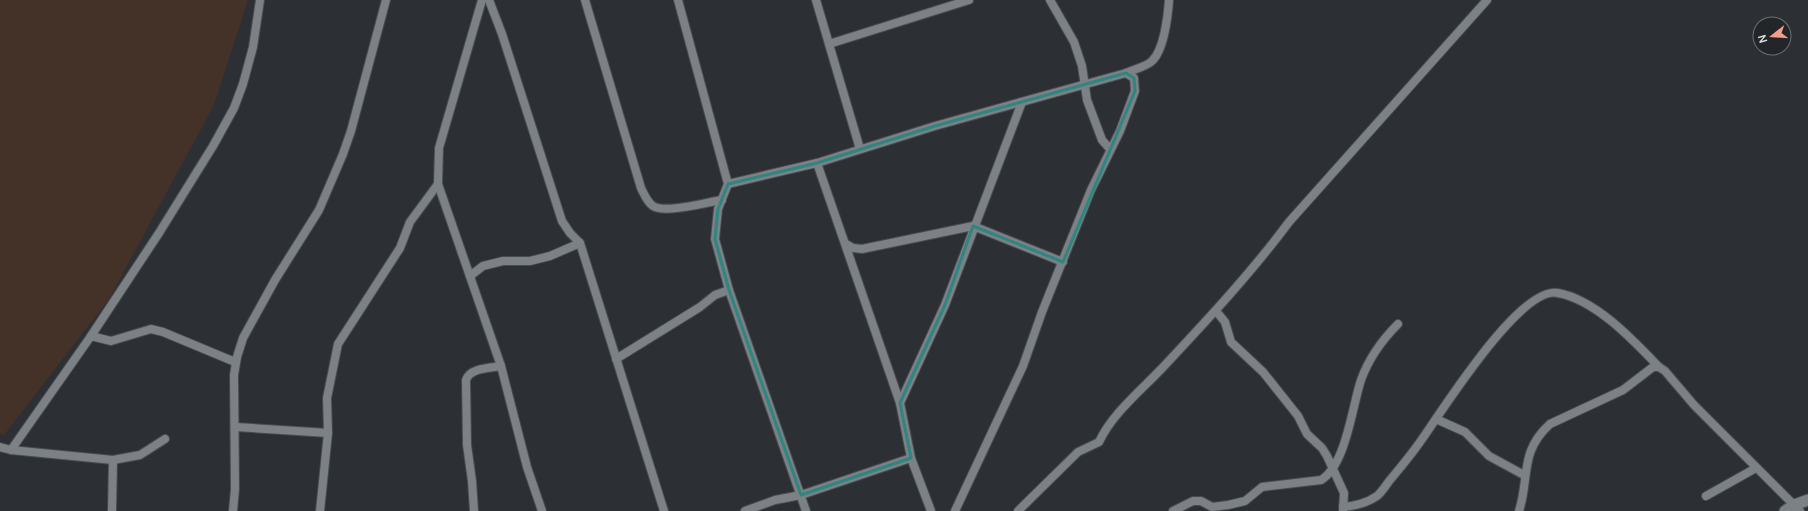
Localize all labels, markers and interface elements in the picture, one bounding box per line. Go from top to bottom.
north arrow [1752,16,1792,56]
text: N [1754,33,1770,45]

